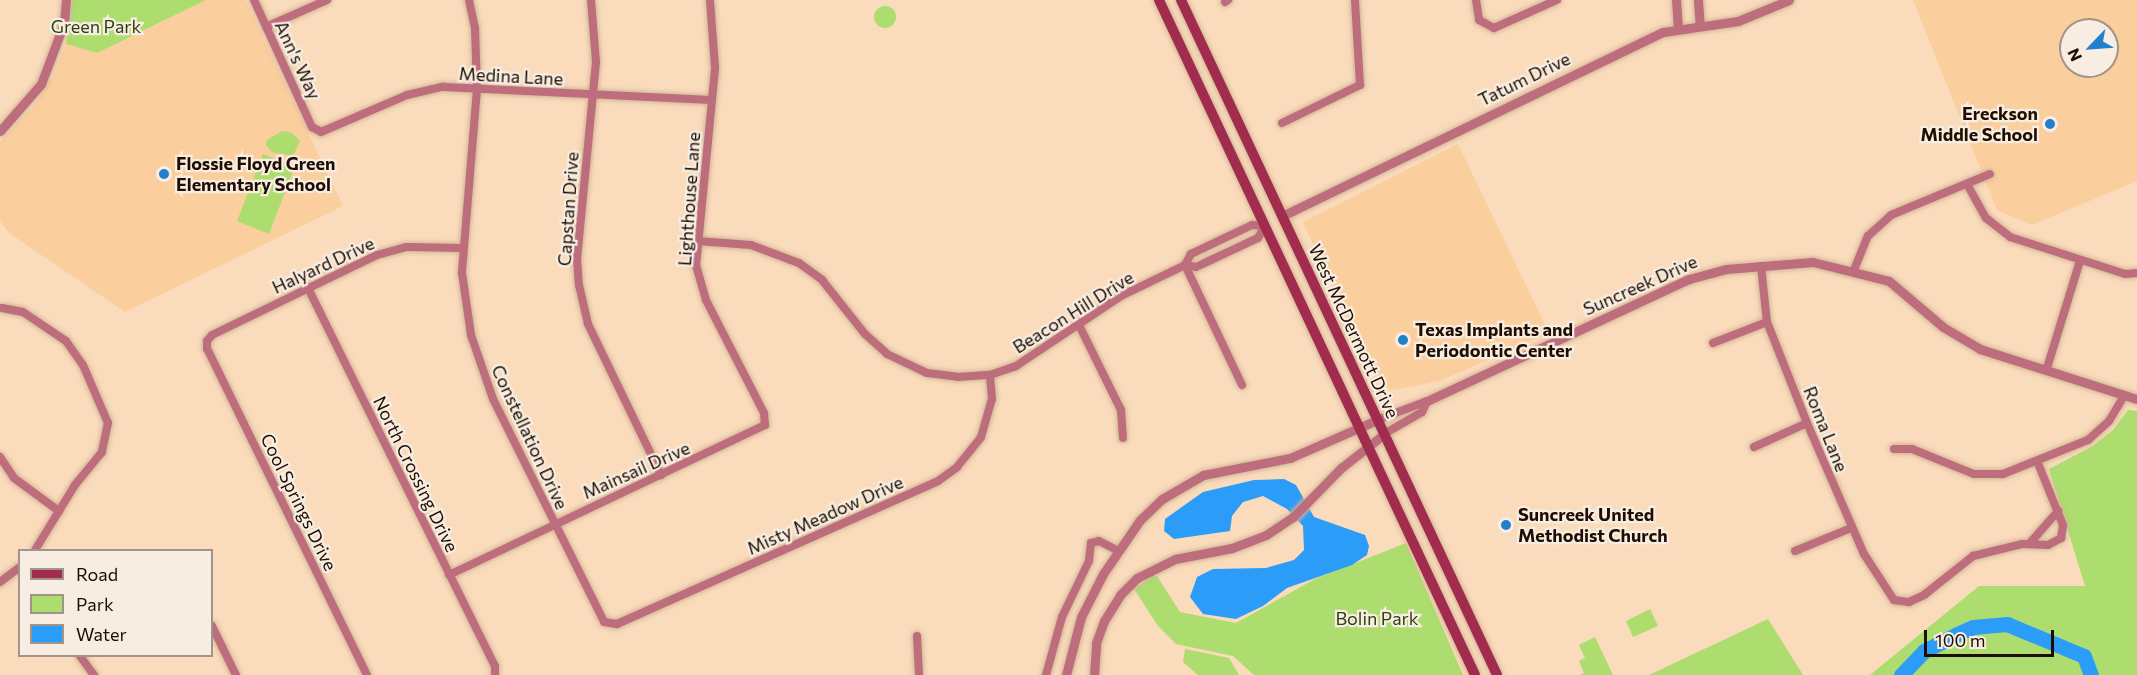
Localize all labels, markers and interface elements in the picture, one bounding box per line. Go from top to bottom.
park label: Green Park [51,15,141,37]
street label: Ann's Way [270,17,326,103]
north arrow [2059,18,2119,78]
text: N [2063,46,2085,64]
street label: Tatum Drive [1475,47,1573,111]
street label: Medina Lane [458,62,564,90]
place label: Ereckson Middle School [1920,103,2038,146]
marker: Ereckson Middle School [2043,117,2057,131]
street label: Lighthouse Lane [674,131,704,267]
street label: Capstan Drive [553,151,583,267]
place label: Flossie Floyd Green Elementary School [176,153,335,195]
marker: Flossie Floyd Green Elementary School [157,167,171,181]
street label: Halyard Drive [268,232,378,298]
street label: West McDermott Drive [1304,241,1404,421]
street label: Suncreek Drive [1580,250,1700,320]
street label: Beacon Hill Drive [1009,266,1137,358]
place label: Texas Implants and Periodontic Center [1415,319,1573,362]
marker: Texas Implants and Periodontic Center [1396,333,1410,347]
street label: Constellation Drive [487,361,573,513]
street label: Roma Lane [1799,383,1853,475]
street label: North Crossing Drive [369,393,463,555]
street label: Cool Springs Drive [256,430,342,574]
street label: Mainsail Drive [579,437,693,503]
street label: Misty Meadow Drive [744,471,906,559]
place label: Suncreek United Methodist Church [1518,504,1668,546]
marker: Suncreek United Methodist Church [1499,518,1513,532]
legend [18,549,213,657]
text: Road [76,563,118,585]
text: Park [76,593,114,615]
park label: Bolin Park [1336,607,1418,629]
scale bar [1927,618,2058,656]
text: Water [76,623,127,645]
text: 100 m [1935,629,1985,651]

